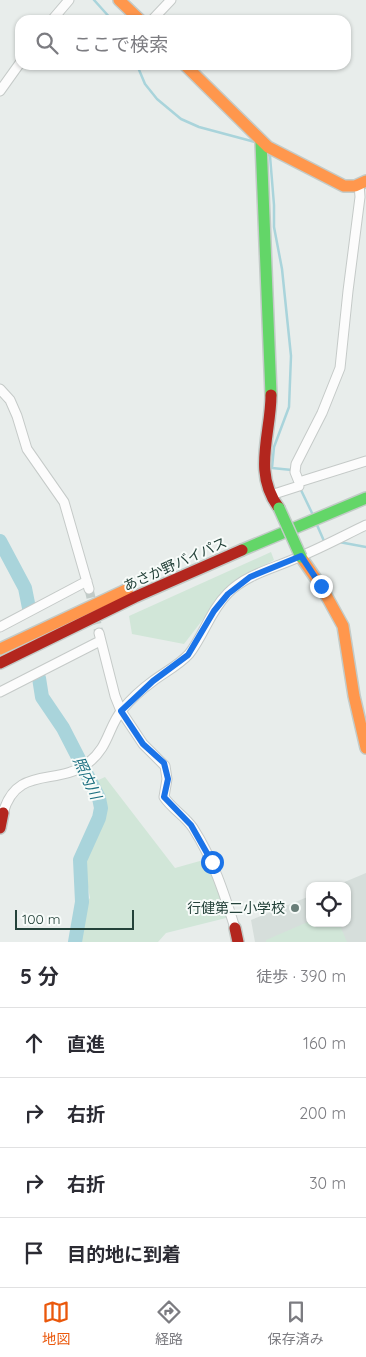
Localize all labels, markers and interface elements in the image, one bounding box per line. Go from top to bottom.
search box [15,15,351,70]
icon: search [33,29,61,57]
text: ここで検索 [73,32,168,56]
street label: あさか野バイパス [120,533,230,595]
route end [310,575,333,598]
water label: 照内川 [69,753,106,804]
route start [201,851,224,874]
map controls [306,882,351,927]
button: locate [306,882,351,927]
place label: 行健第二小学校 [187,899,285,917]
marker: 行健第二小学校 [289,902,301,914]
scale bar [15,907,134,930]
text: 100 m [22,910,60,928]
text: 5 分 [20,963,59,989]
text: 徒歩 · 390 m [256,966,346,986]
icon: ahead [20,1029,48,1057]
text: 直進 [67,1032,105,1056]
text: 160 m [303,1033,346,1053]
icon: right [20,1099,48,1127]
text: 右折 [67,1102,105,1126]
text: 200 m [299,1103,346,1123]
icon: right [20,1169,48,1197]
text: 右折 [67,1172,105,1196]
text: 30 m [309,1173,346,1193]
icon: arrive [20,1239,48,1267]
text: 目的地に到着 [67,1242,181,1266]
tab: 地図 [42,1298,70,1348]
tab: 経路 [155,1298,183,1348]
tab: 保存済み [268,1298,324,1348]

